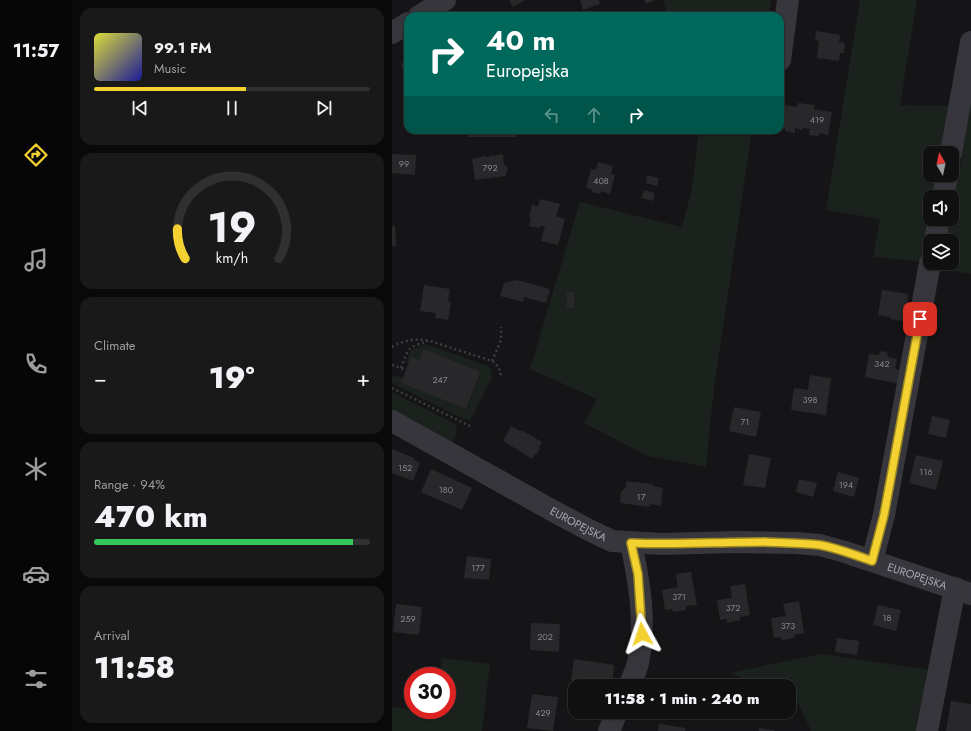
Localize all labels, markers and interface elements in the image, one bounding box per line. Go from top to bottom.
text: 40 m [486,20,555,61]
icon: right [420,28,472,80]
text: 99.1 FM [154,37,212,59]
text: 11:57 [13,38,59,64]
text: Europejska [486,58,569,84]
text: Music [154,59,186,78]
icon: previous [129,97,151,119]
icon: pause [221,97,243,119]
icon: next [313,97,335,119]
icon: left [541,104,563,126]
icon: ahead [583,104,605,126]
icon: right [625,104,647,126]
house number: 419 [810,113,824,126]
icon: directions [22,141,50,169]
north arrow [923,146,959,182]
map controls [923,146,959,270]
house number: 99 [399,157,409,170]
house number: 792 [482,161,498,174]
house number: 408 [593,174,609,187]
button: sound [923,190,959,226]
text: 19 [208,197,256,258]
button: layers [923,234,959,270]
icon: music [22,246,50,274]
text: km/h [216,247,248,267]
pin [903,302,937,336]
icon: arrive [909,308,931,330]
text: Climate [94,336,135,355]
icon: phone [22,350,50,378]
text: 19° [209,356,255,399]
house number: 342 [874,357,890,370]
text: − [94,362,107,394]
text: + [356,362,370,394]
house number: 247 [432,373,448,386]
house number: 398 [802,393,818,406]
house number: 71 [741,415,749,428]
icon: climate [22,455,50,483]
house number: 152 [398,461,412,474]
house number: 116 [919,465,933,478]
text: Range · 94% [94,475,165,494]
house number: 194 [839,478,853,491]
house number: 180 [439,483,454,496]
house number: 17 [637,490,646,503]
text: 470 km [94,495,208,538]
street label: EUROPEJSKA [547,503,610,546]
street label: EUROPEJSKA [885,559,950,594]
icon: car [22,560,50,588]
house number: 177 [471,561,485,574]
house number: 371 [672,590,686,603]
house number: 372 [726,601,740,614]
house number: 18 [883,611,892,624]
house number: 259 [400,612,416,625]
position arrow [621,613,663,655]
house number: 373 [781,619,795,632]
text: Arrival [94,626,130,645]
house number: 202 [537,630,553,643]
text: 11:58 [94,646,175,689]
icon: filters [22,665,50,693]
speed limit sign: 30 [404,667,456,719]
text: 11:58 · 1 min · 240 m [605,688,759,710]
house number: 429 [535,706,551,719]

